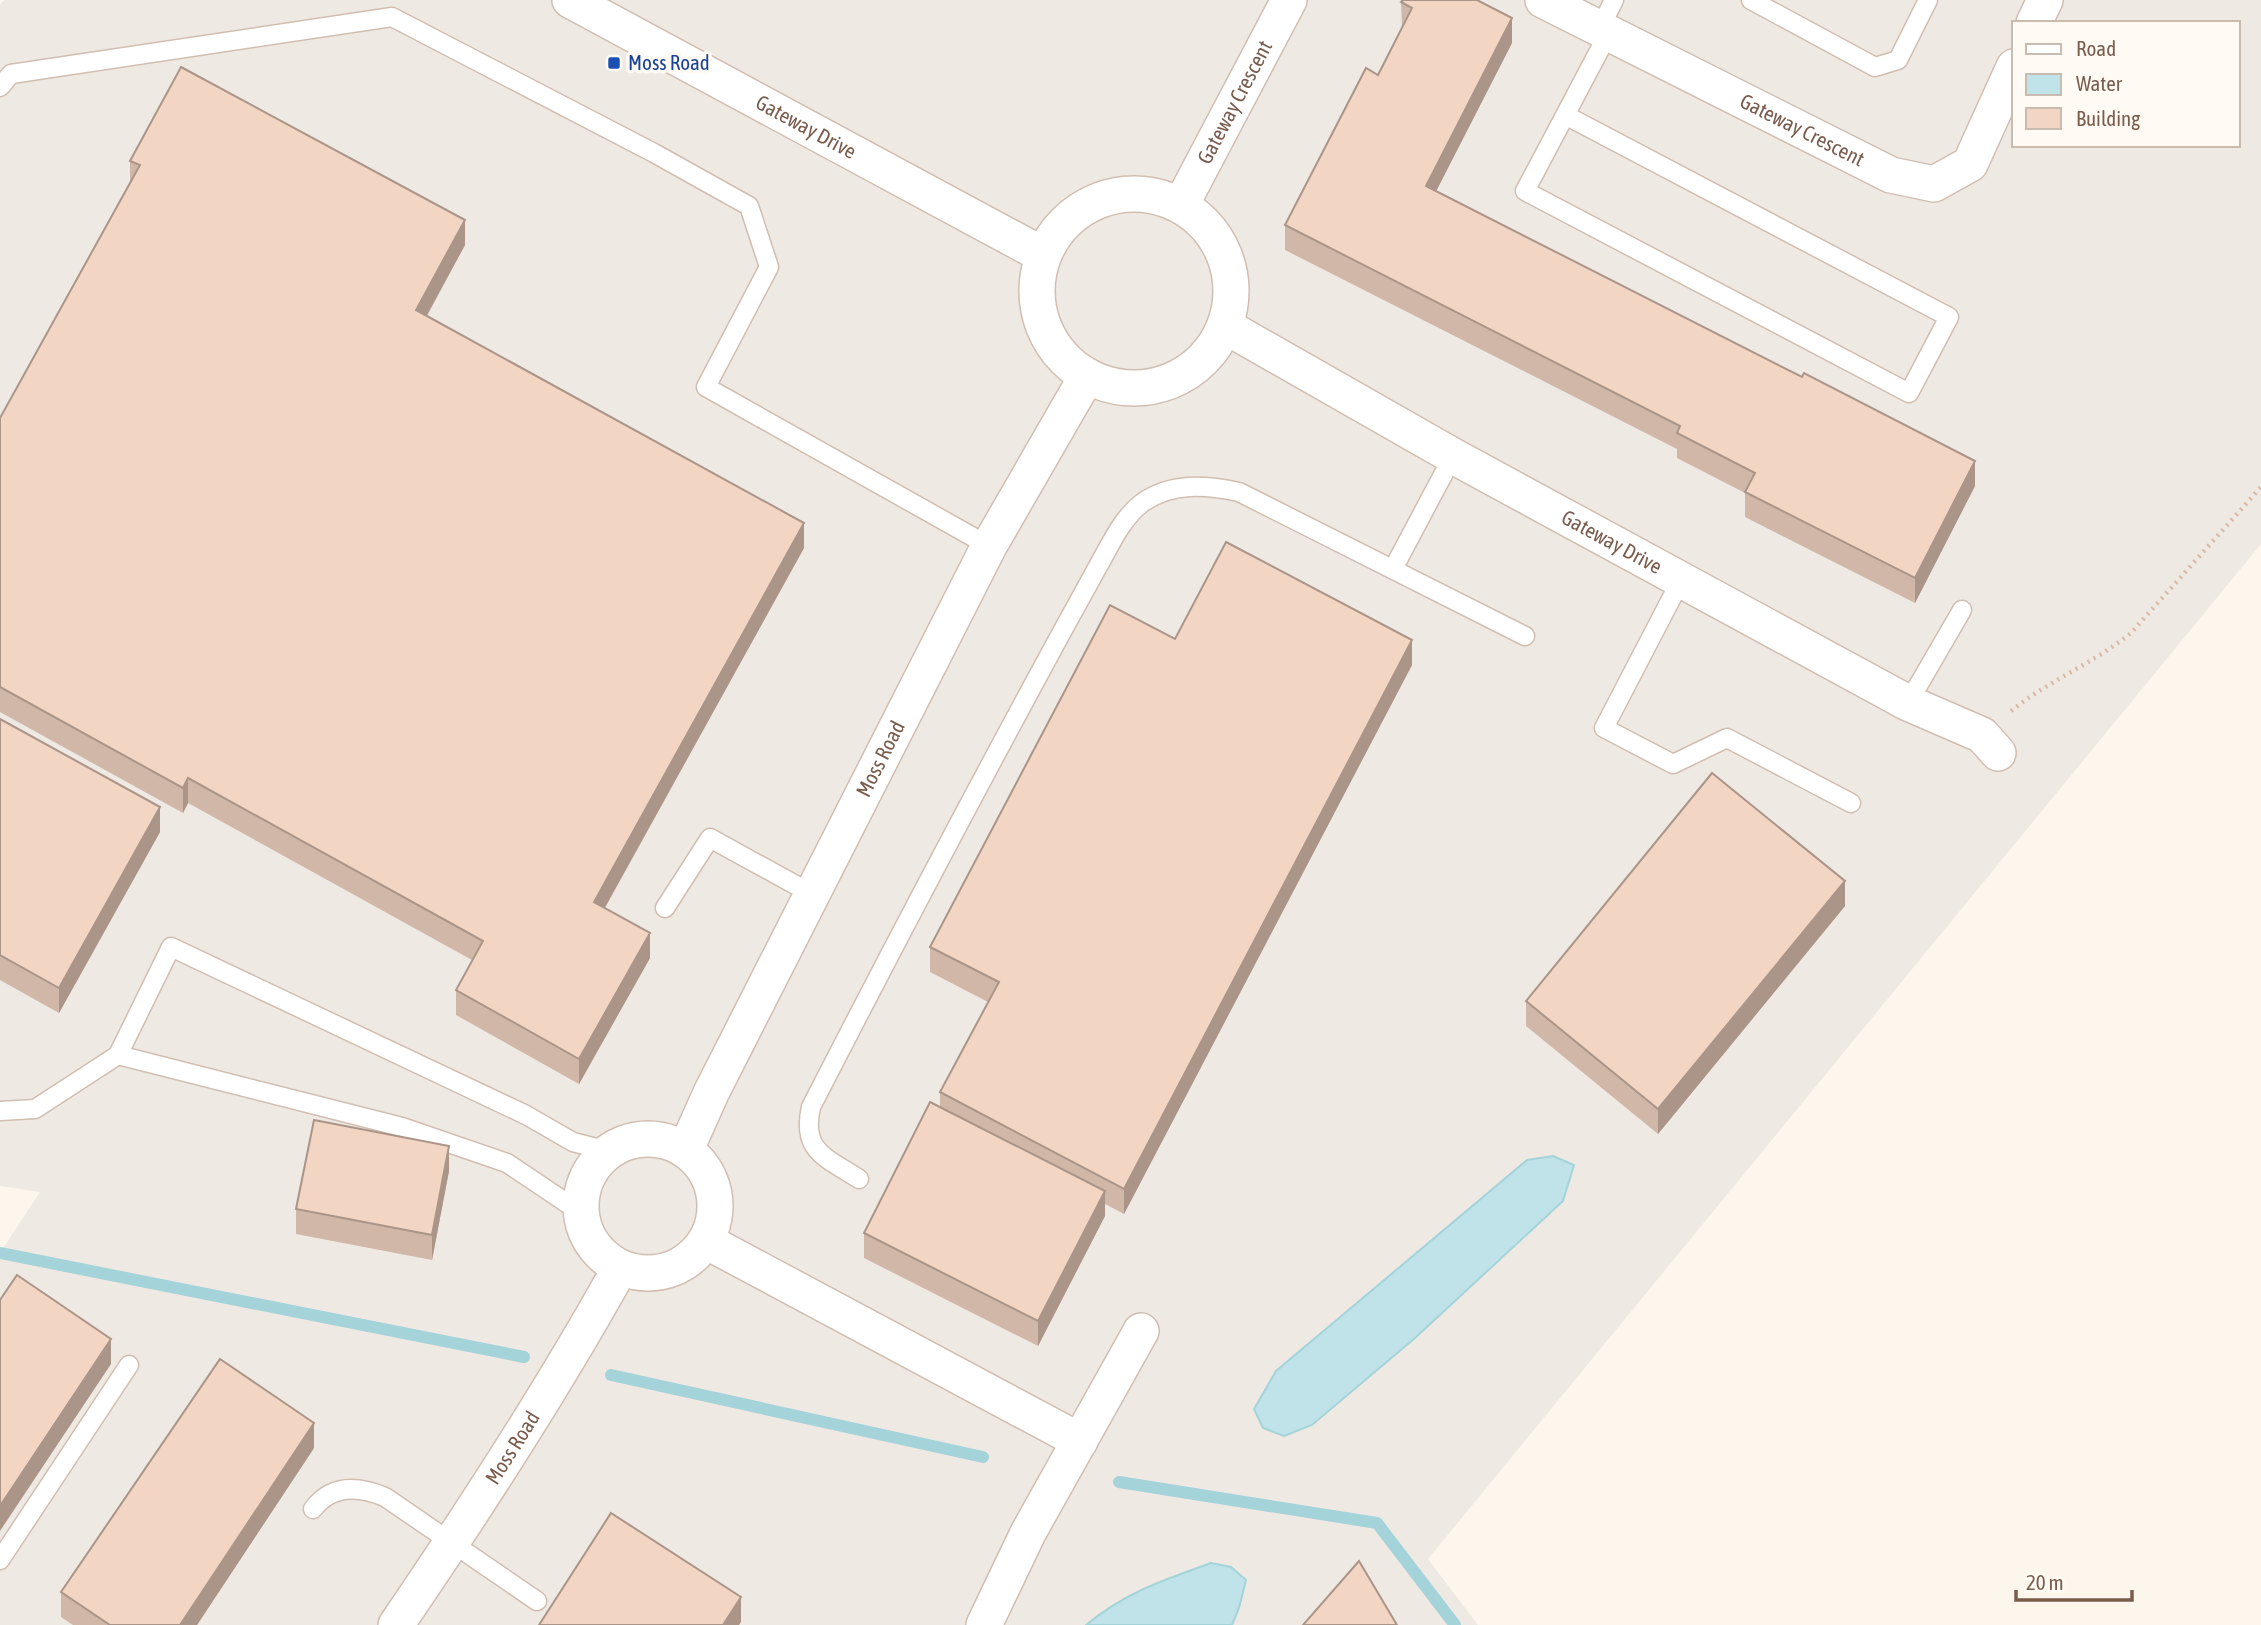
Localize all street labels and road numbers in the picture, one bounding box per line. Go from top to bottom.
street label: Gateway Crescent [1192,36,1276,168]
street label: Gateway Crescent [1736,88,1869,171]
street label: Gateway Drive [752,90,861,163]
street label: Gateway Drive [1558,504,1666,578]
street label: Moss Road [851,717,909,800]
street label: Moss Road [480,1407,544,1488]

